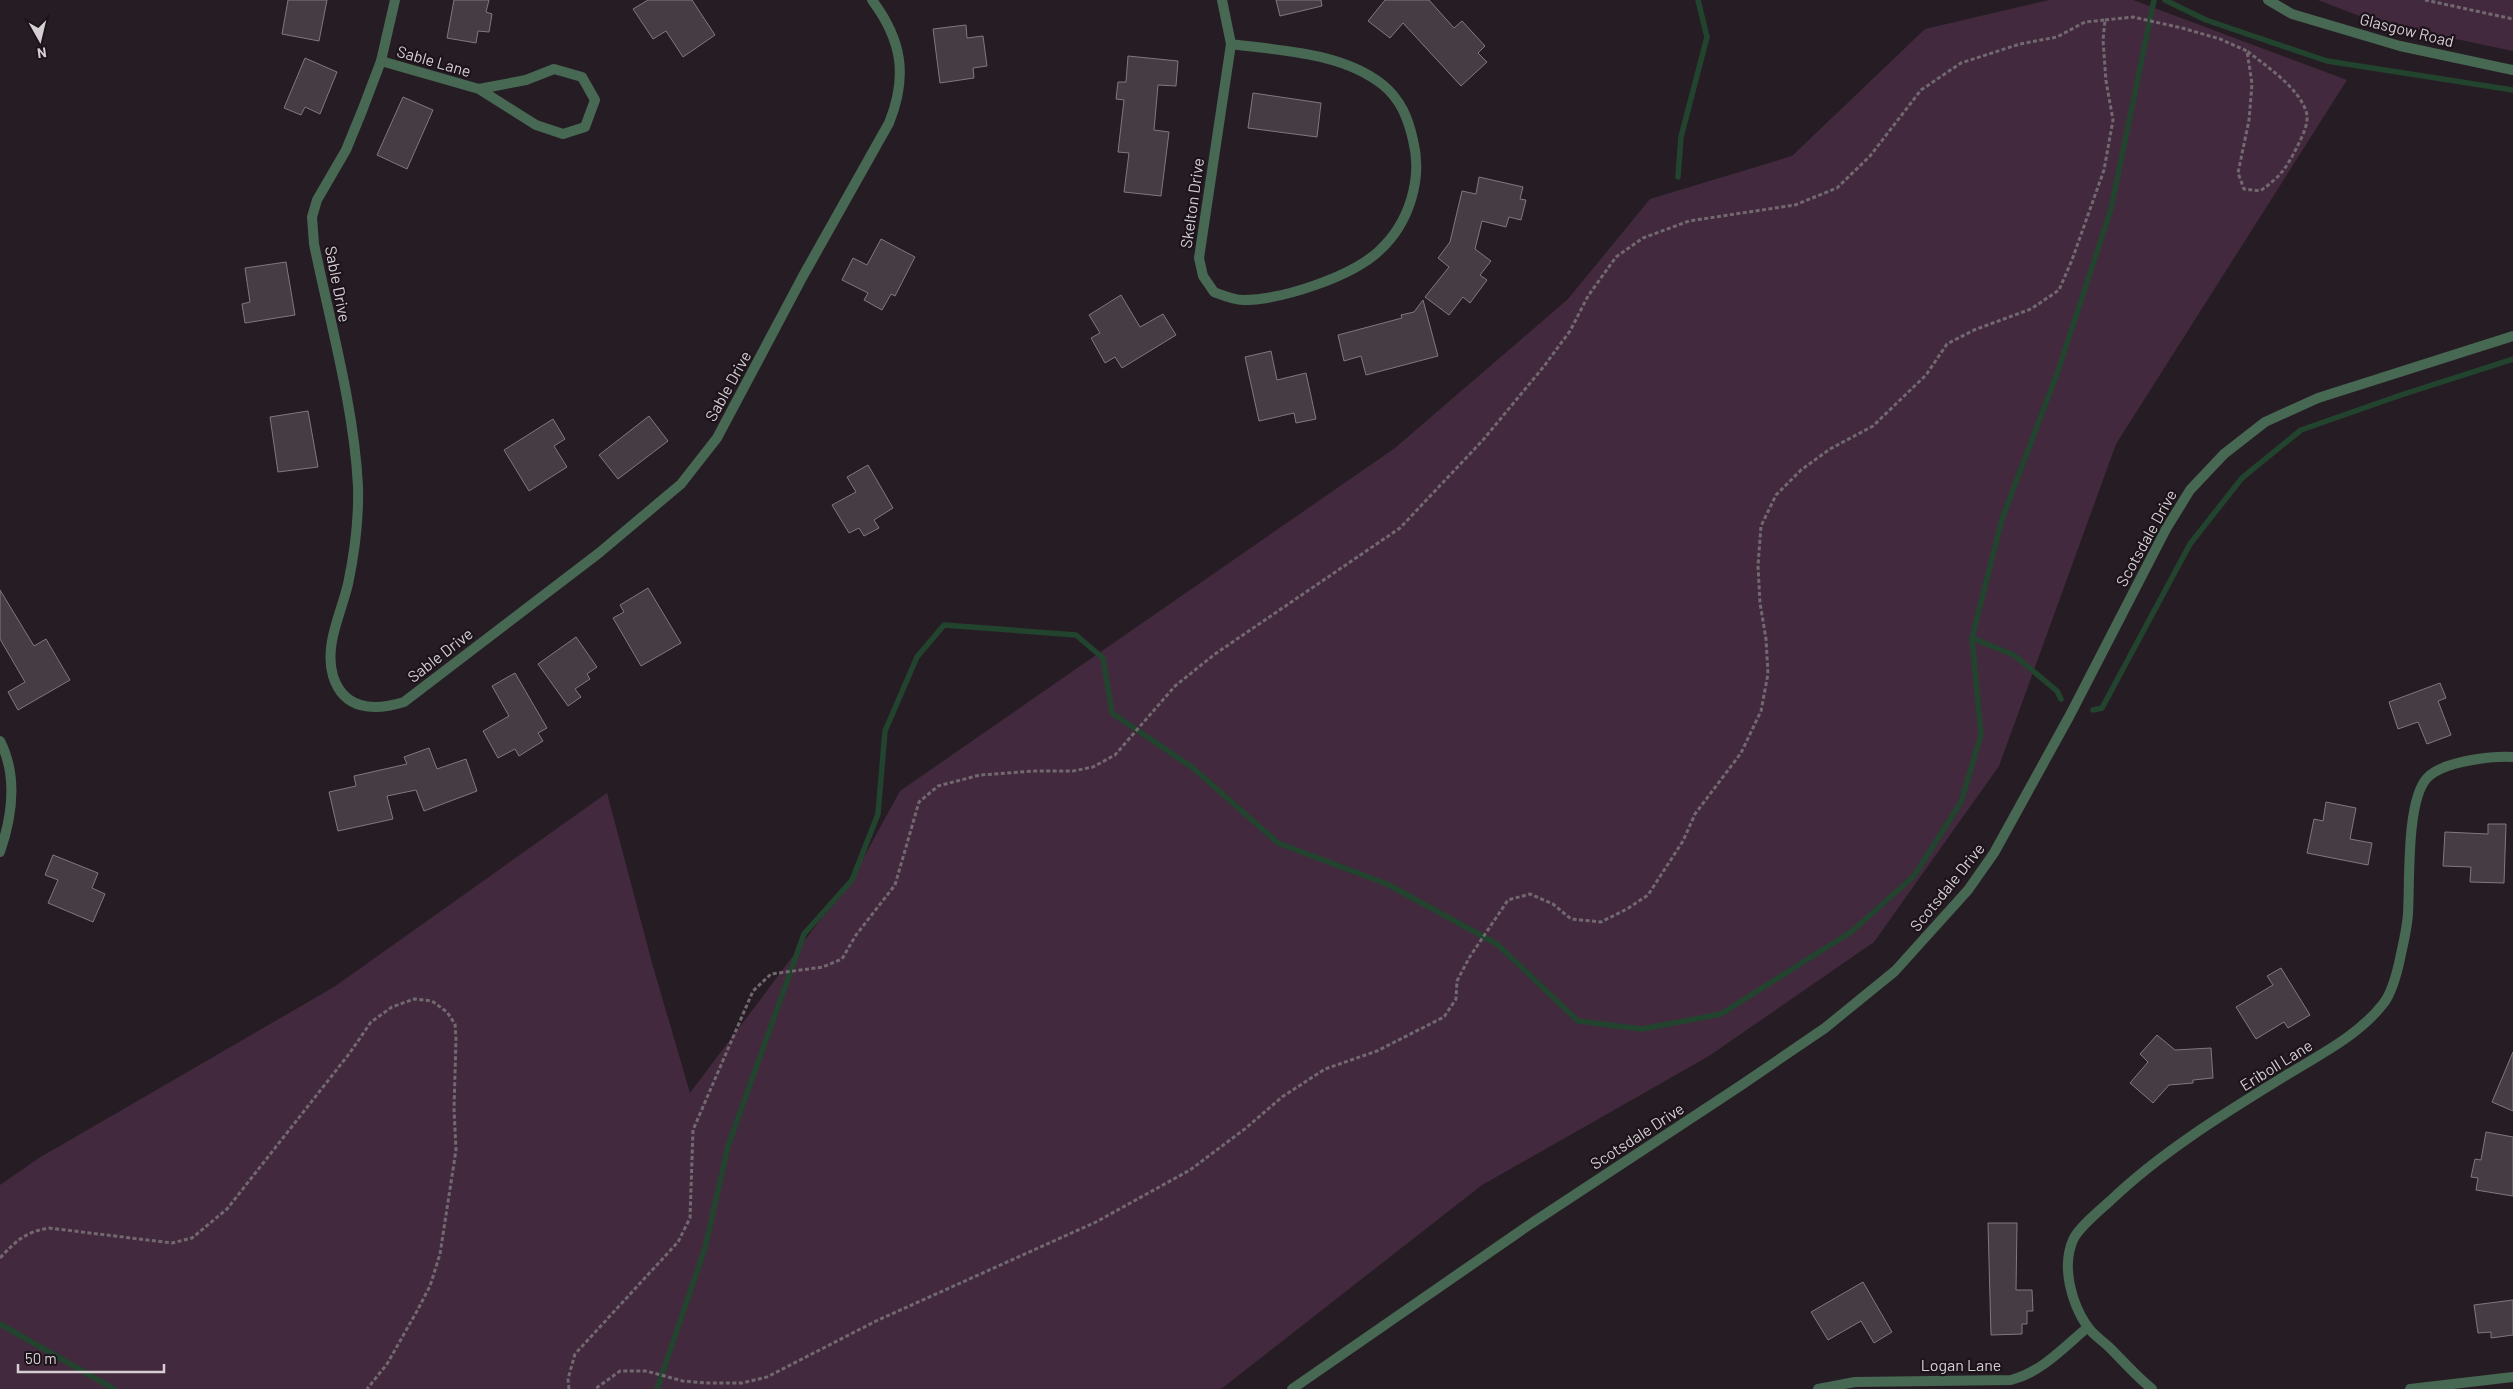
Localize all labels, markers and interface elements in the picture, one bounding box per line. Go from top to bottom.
street label: Glasgow Road [2358,9,2456,50]
north arrow [15,15,65,65]
street label: Sable Lane [395,41,473,80]
text: N [36,44,48,62]
street label: Skelton Drive [1176,157,1207,249]
street label: Sable Drive [322,244,355,324]
street label: Sable Drive [701,347,755,424]
street label: Scotsdale Drive [2111,486,2180,589]
street label: Sable Drive [403,623,476,686]
street label: Scotsdale Drive [1905,839,1988,935]
street label: Eriboll Lane [2236,1035,2315,1094]
street label: Scotsdale Drive [1586,1098,1687,1173]
scale bar [18,1342,164,1374]
text: 50 m [25,1349,57,1367]
street label: Logan Lane [1921,1355,2001,1374]

